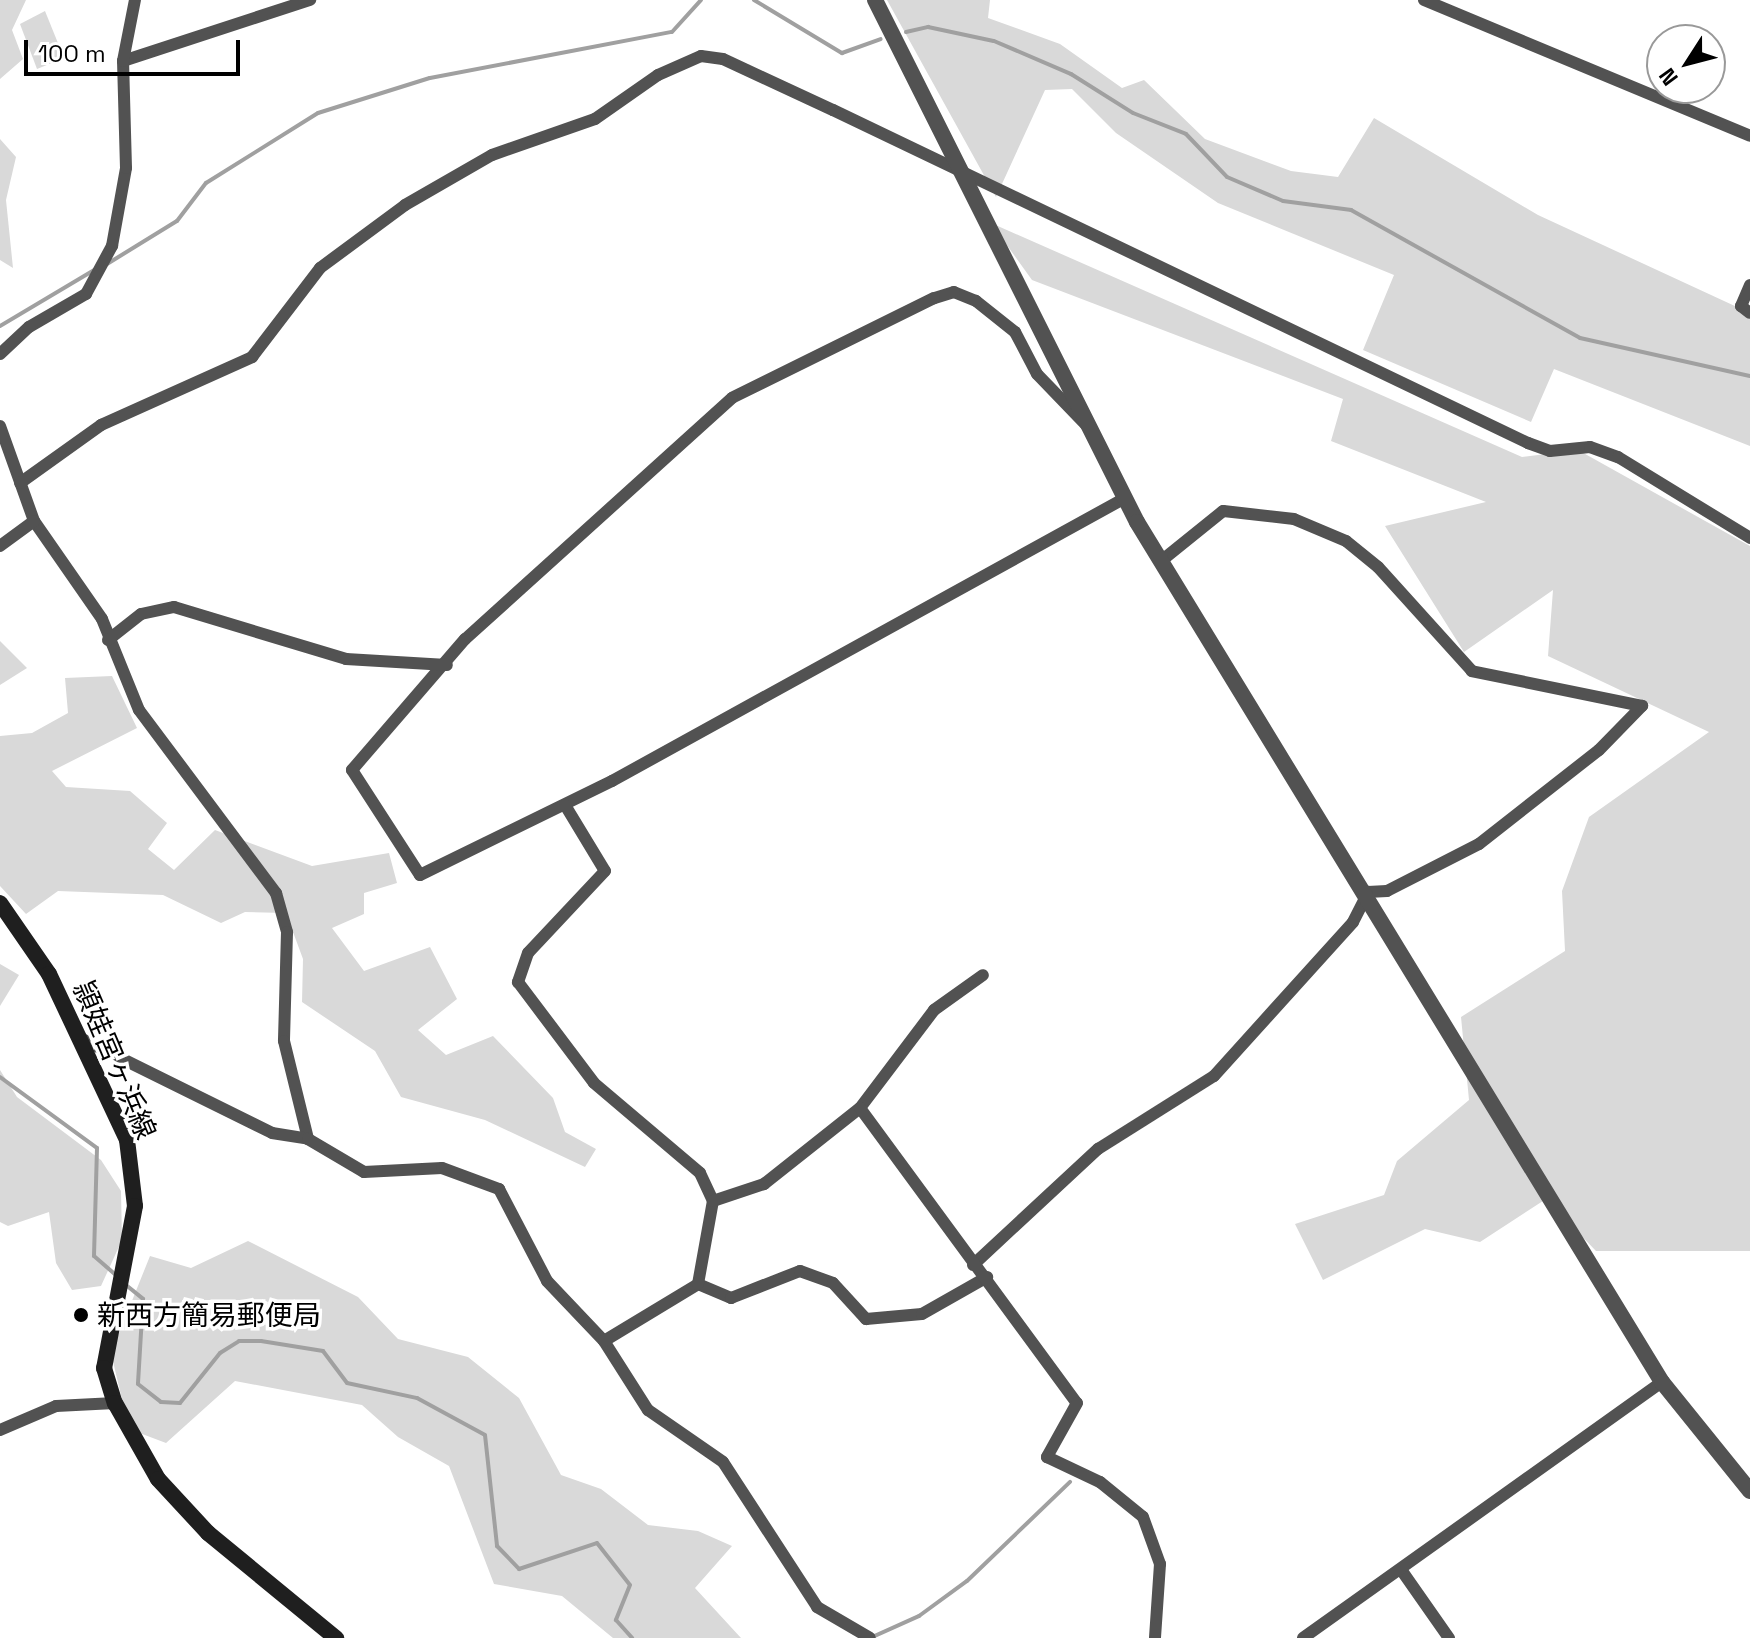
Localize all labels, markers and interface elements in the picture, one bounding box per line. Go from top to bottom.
scale bar [28,24,244,74]
north arrow [1646,24,1726,104]
text: 100 m [38,38,106,69]
text: N [1653,63,1684,91]
street label: 頴娃宮ヶ浜線 [67,976,163,1144]
place label: 新西方簡易郵便局 [97,1298,321,1332]
marker: 新西方簡易郵便局 [72,1306,90,1324]

